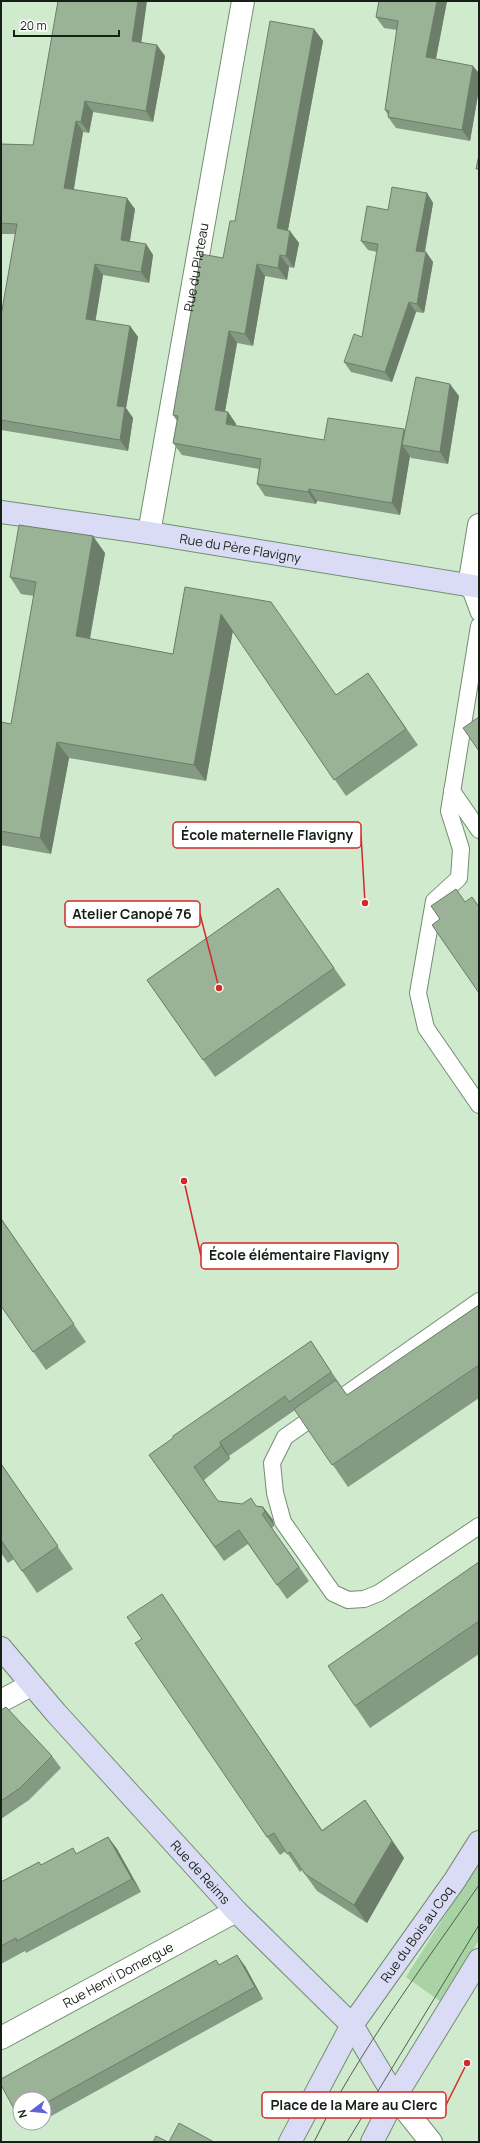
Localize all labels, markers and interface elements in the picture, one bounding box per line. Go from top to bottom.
scale bar [14,12,119,38]
text: 20 m [20,17,47,34]
street label: Rue du Plateau [179,221,213,313]
street label: Rue du Père Flavigny [178,529,302,567]
callout: École maternelle Flavigny [173,822,361,848]
text: École maternelle Flavigny [181,825,353,844]
callout: Atelier Canopé 76 [65,901,200,927]
text: Atelier Canopé 76 [72,904,192,923]
callout: École élémentaire Flavigny [201,1243,398,1269]
text: École élémentaire Flavigny [209,1245,389,1264]
street label: Rue de Reims [167,1836,234,1908]
street label: Rue du Bois au Coq [376,1882,457,1986]
street label: Rue Henri Domergue [60,1937,177,2012]
north arrow [12,2091,52,2131]
callout: Place de la Mare au Clerc [262,2092,446,2118]
text: Place de la Mare au Clerc [270,2095,438,2114]
text: N [14,2108,30,2120]

